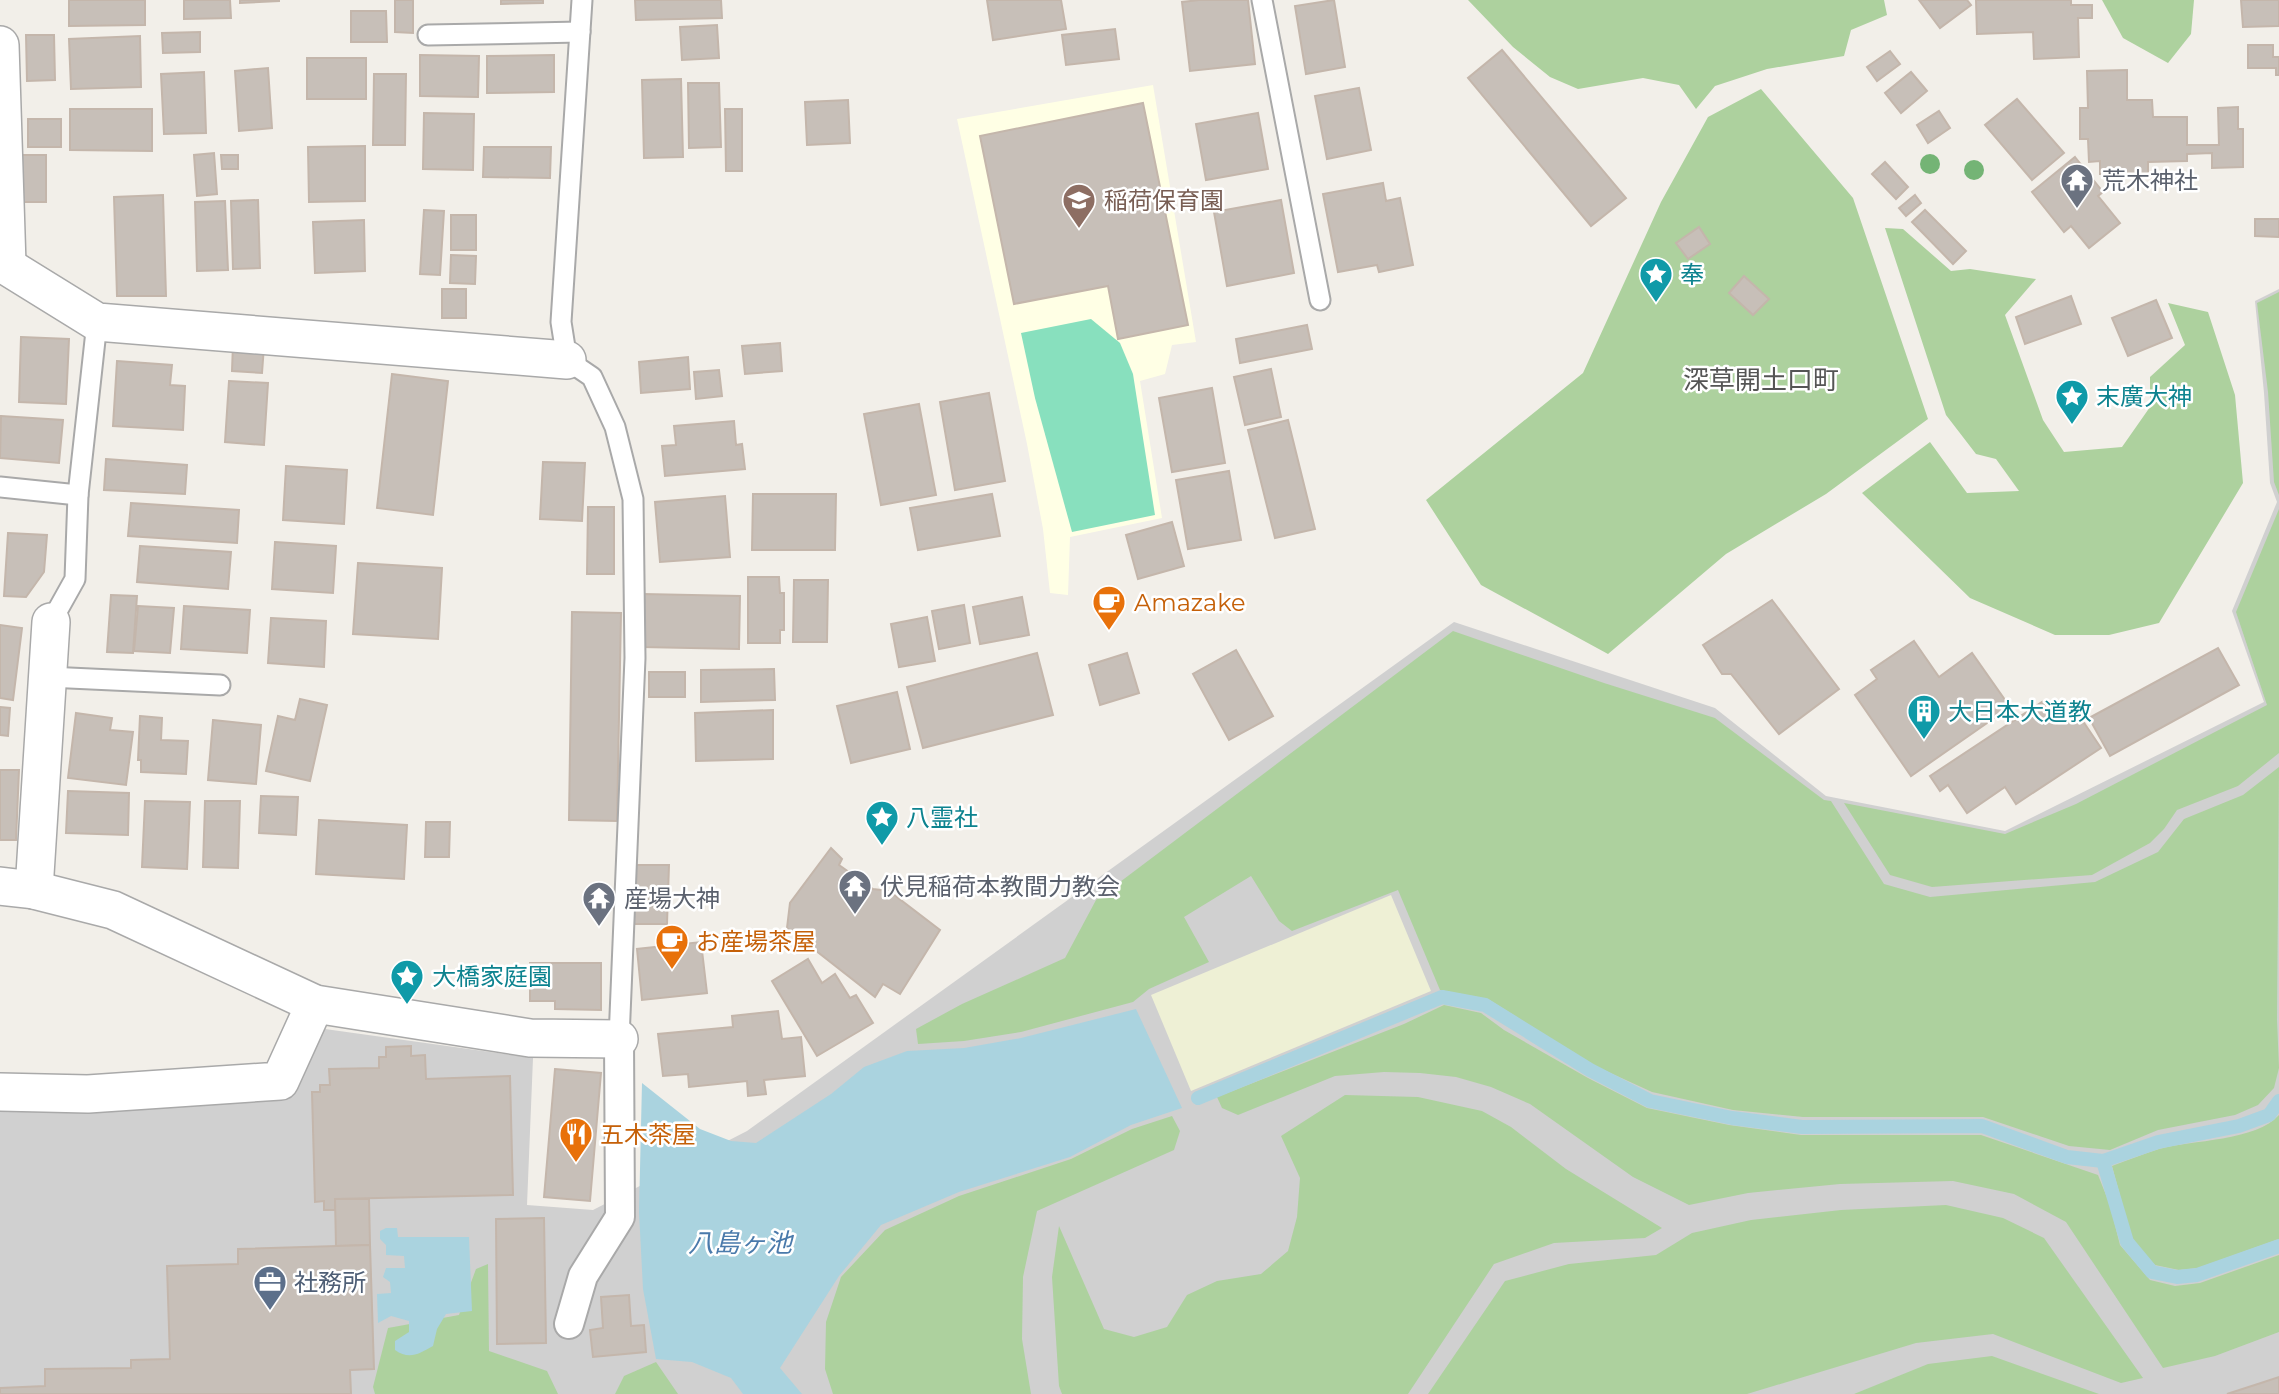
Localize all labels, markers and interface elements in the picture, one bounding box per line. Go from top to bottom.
temple icon: 荒木神社 [2058,161,2096,210]
place label: 荒木神社 [2102,166,2198,195]
school or university icon: 稲荷保育園 [1060,181,1098,230]
place label: 稲荷保育園 [1104,186,1224,215]
place icon: 奉 [1637,255,1675,304]
place label: 奉 [1680,260,1704,289]
district label: 深草開土口町 [1683,364,1839,396]
place icon: 末廣大神 [2053,377,2091,426]
place label: 末廣大神 [2096,382,2192,411]
cafe icon: Amazake [1090,583,1128,632]
place label: Amazake [1134,588,1246,617]
building icon: 大日本大道教 [1905,692,1943,741]
place label: 大日本大道教 [1948,697,2092,726]
place icon: 八霊社 [863,798,901,847]
place label: 八霊社 [906,803,978,832]
temple icon: 伏見稲荷本教間力教会 [836,867,874,916]
place label: 伏見稲荷本教間力教会 [880,872,1120,901]
temple icon: 産場大神 [580,879,618,928]
place label: 産場大神 [624,884,720,913]
cafe icon: お産場茶屋 [653,922,691,971]
place label: お産場茶屋 [696,927,816,956]
place icon: 大橋家庭園 [388,957,426,1006]
place label: 大橋家庭園 [432,962,552,991]
restaurant icon: 五木茶屋 [557,1115,595,1164]
place label: 五木茶屋 [600,1120,696,1149]
water label: 八島ヶ池 [688,1227,795,1259]
office icon: 社務所 [251,1263,289,1312]
place label: 社務所 [294,1268,366,1297]

